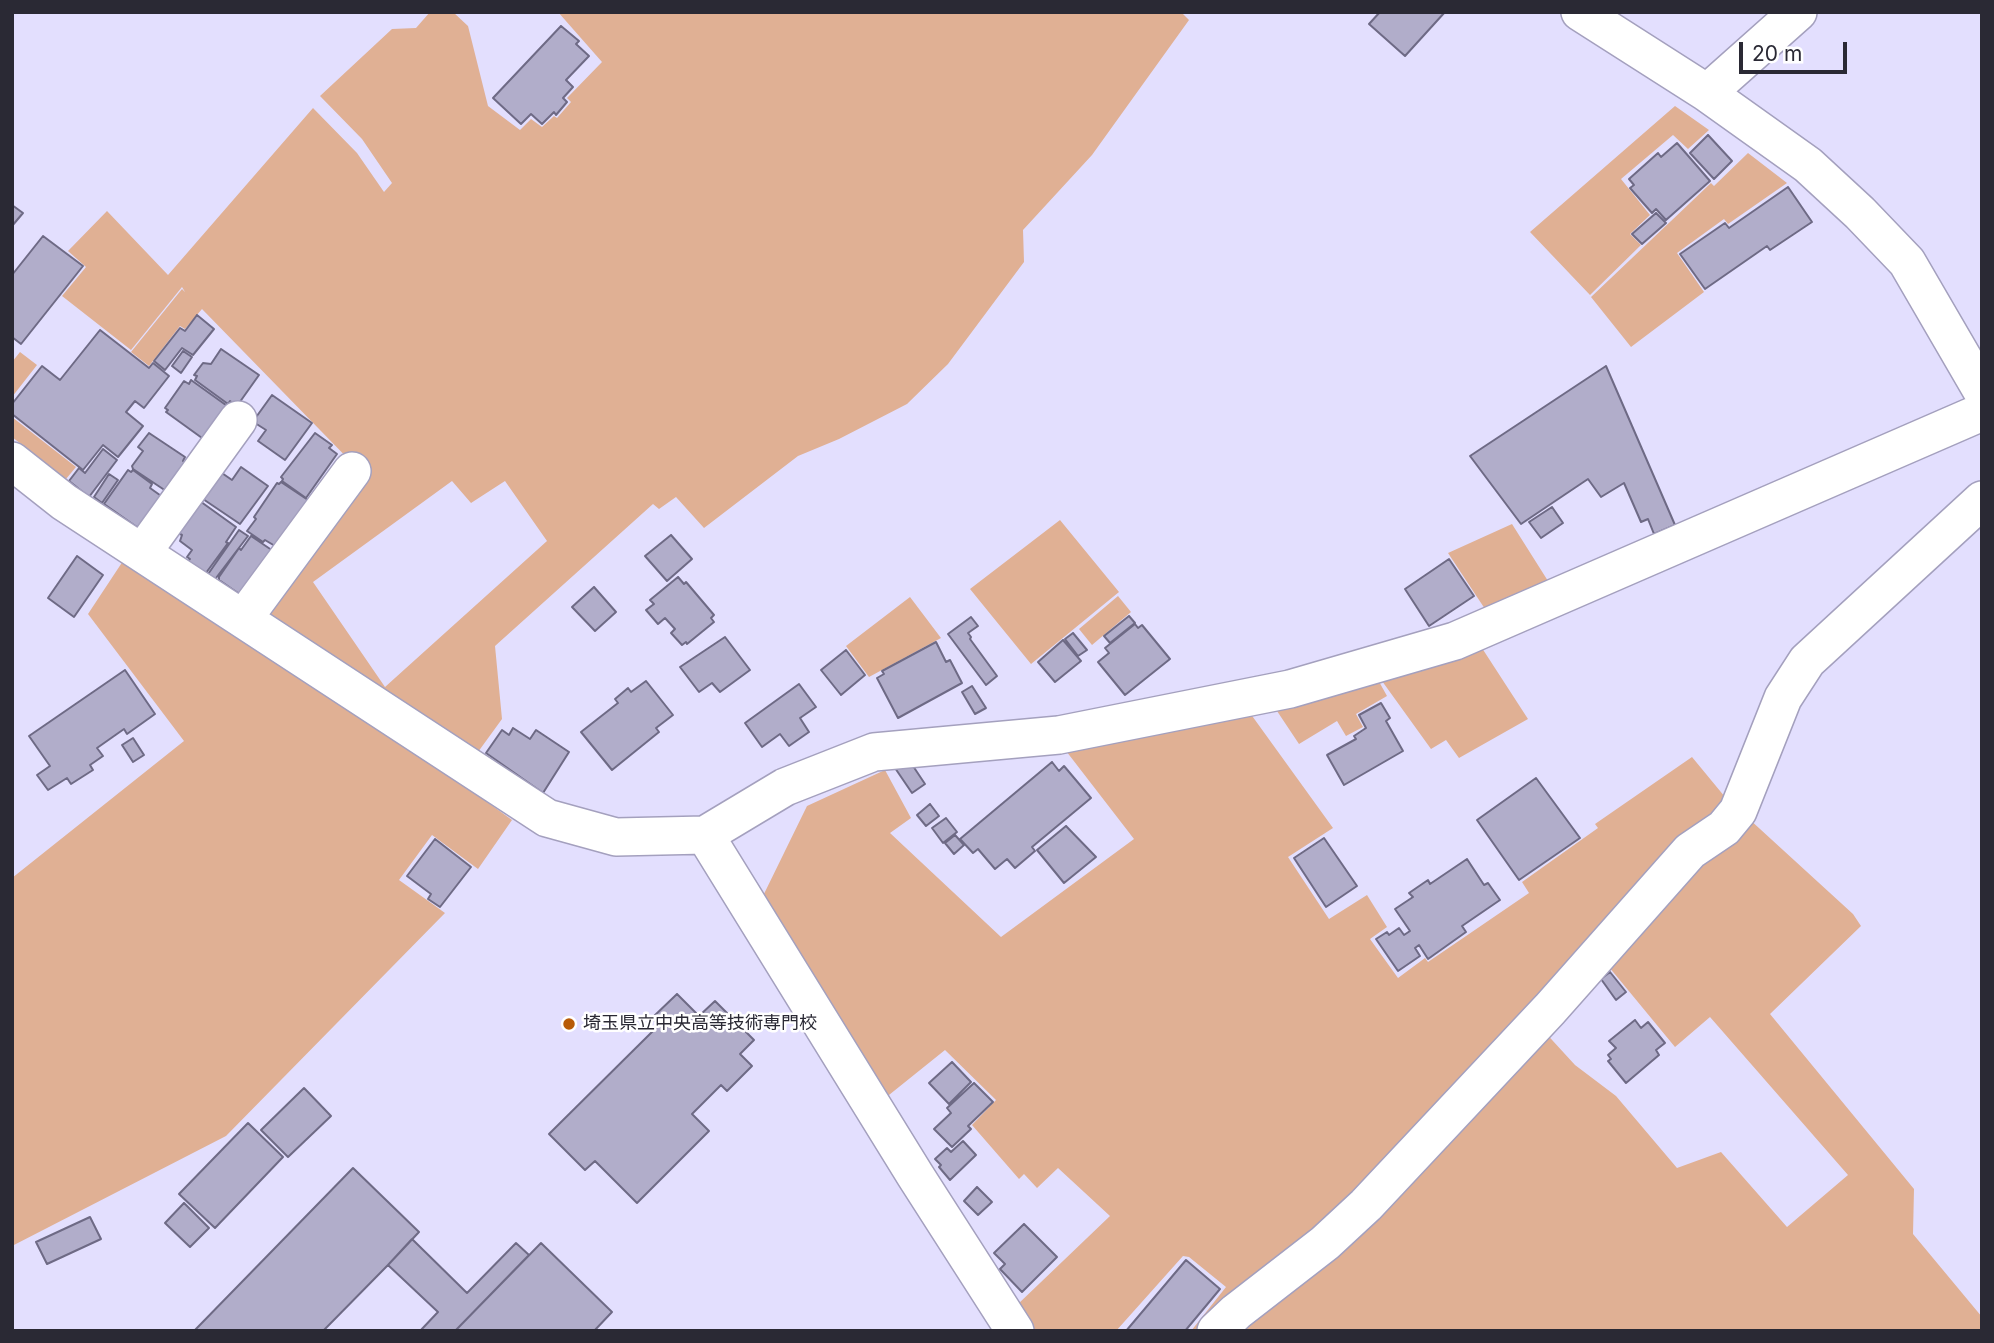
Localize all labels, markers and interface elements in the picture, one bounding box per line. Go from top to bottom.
scale bar [1742,28,1850,72]
text: 20 m [1752,41,1802,66]
place label: 埼玉県立中央高等技術専門校 [583,1013,817,1035]
marker: 埼玉県立中央高等技術専門校 [561,1016,577,1032]

